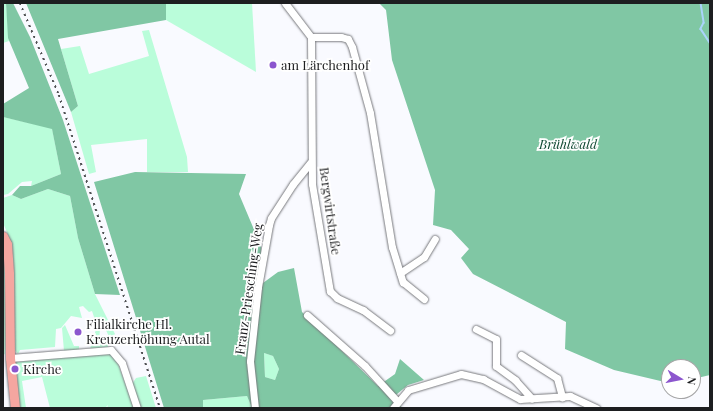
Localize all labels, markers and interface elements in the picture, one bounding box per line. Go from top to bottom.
place label: am Lärchenhof [281,57,369,73]
marker: am Lärchenhof [268,60,278,70]
park label: Brühlwald [539,136,597,152]
street label: Bergwirtstraße [316,166,344,256]
street label: Franz-Priesching-Weg [232,222,266,356]
place label: Filialkirche Hl. Kreuzerhöhung Autal [86,317,210,348]
marker: Filialkirche Hl. Kreuzerhöhung Autal [73,327,83,337]
north arrow [661,359,701,399]
place label: Kirche [23,361,61,377]
marker: Kirche [10,364,20,374]
text: N [684,376,700,386]

